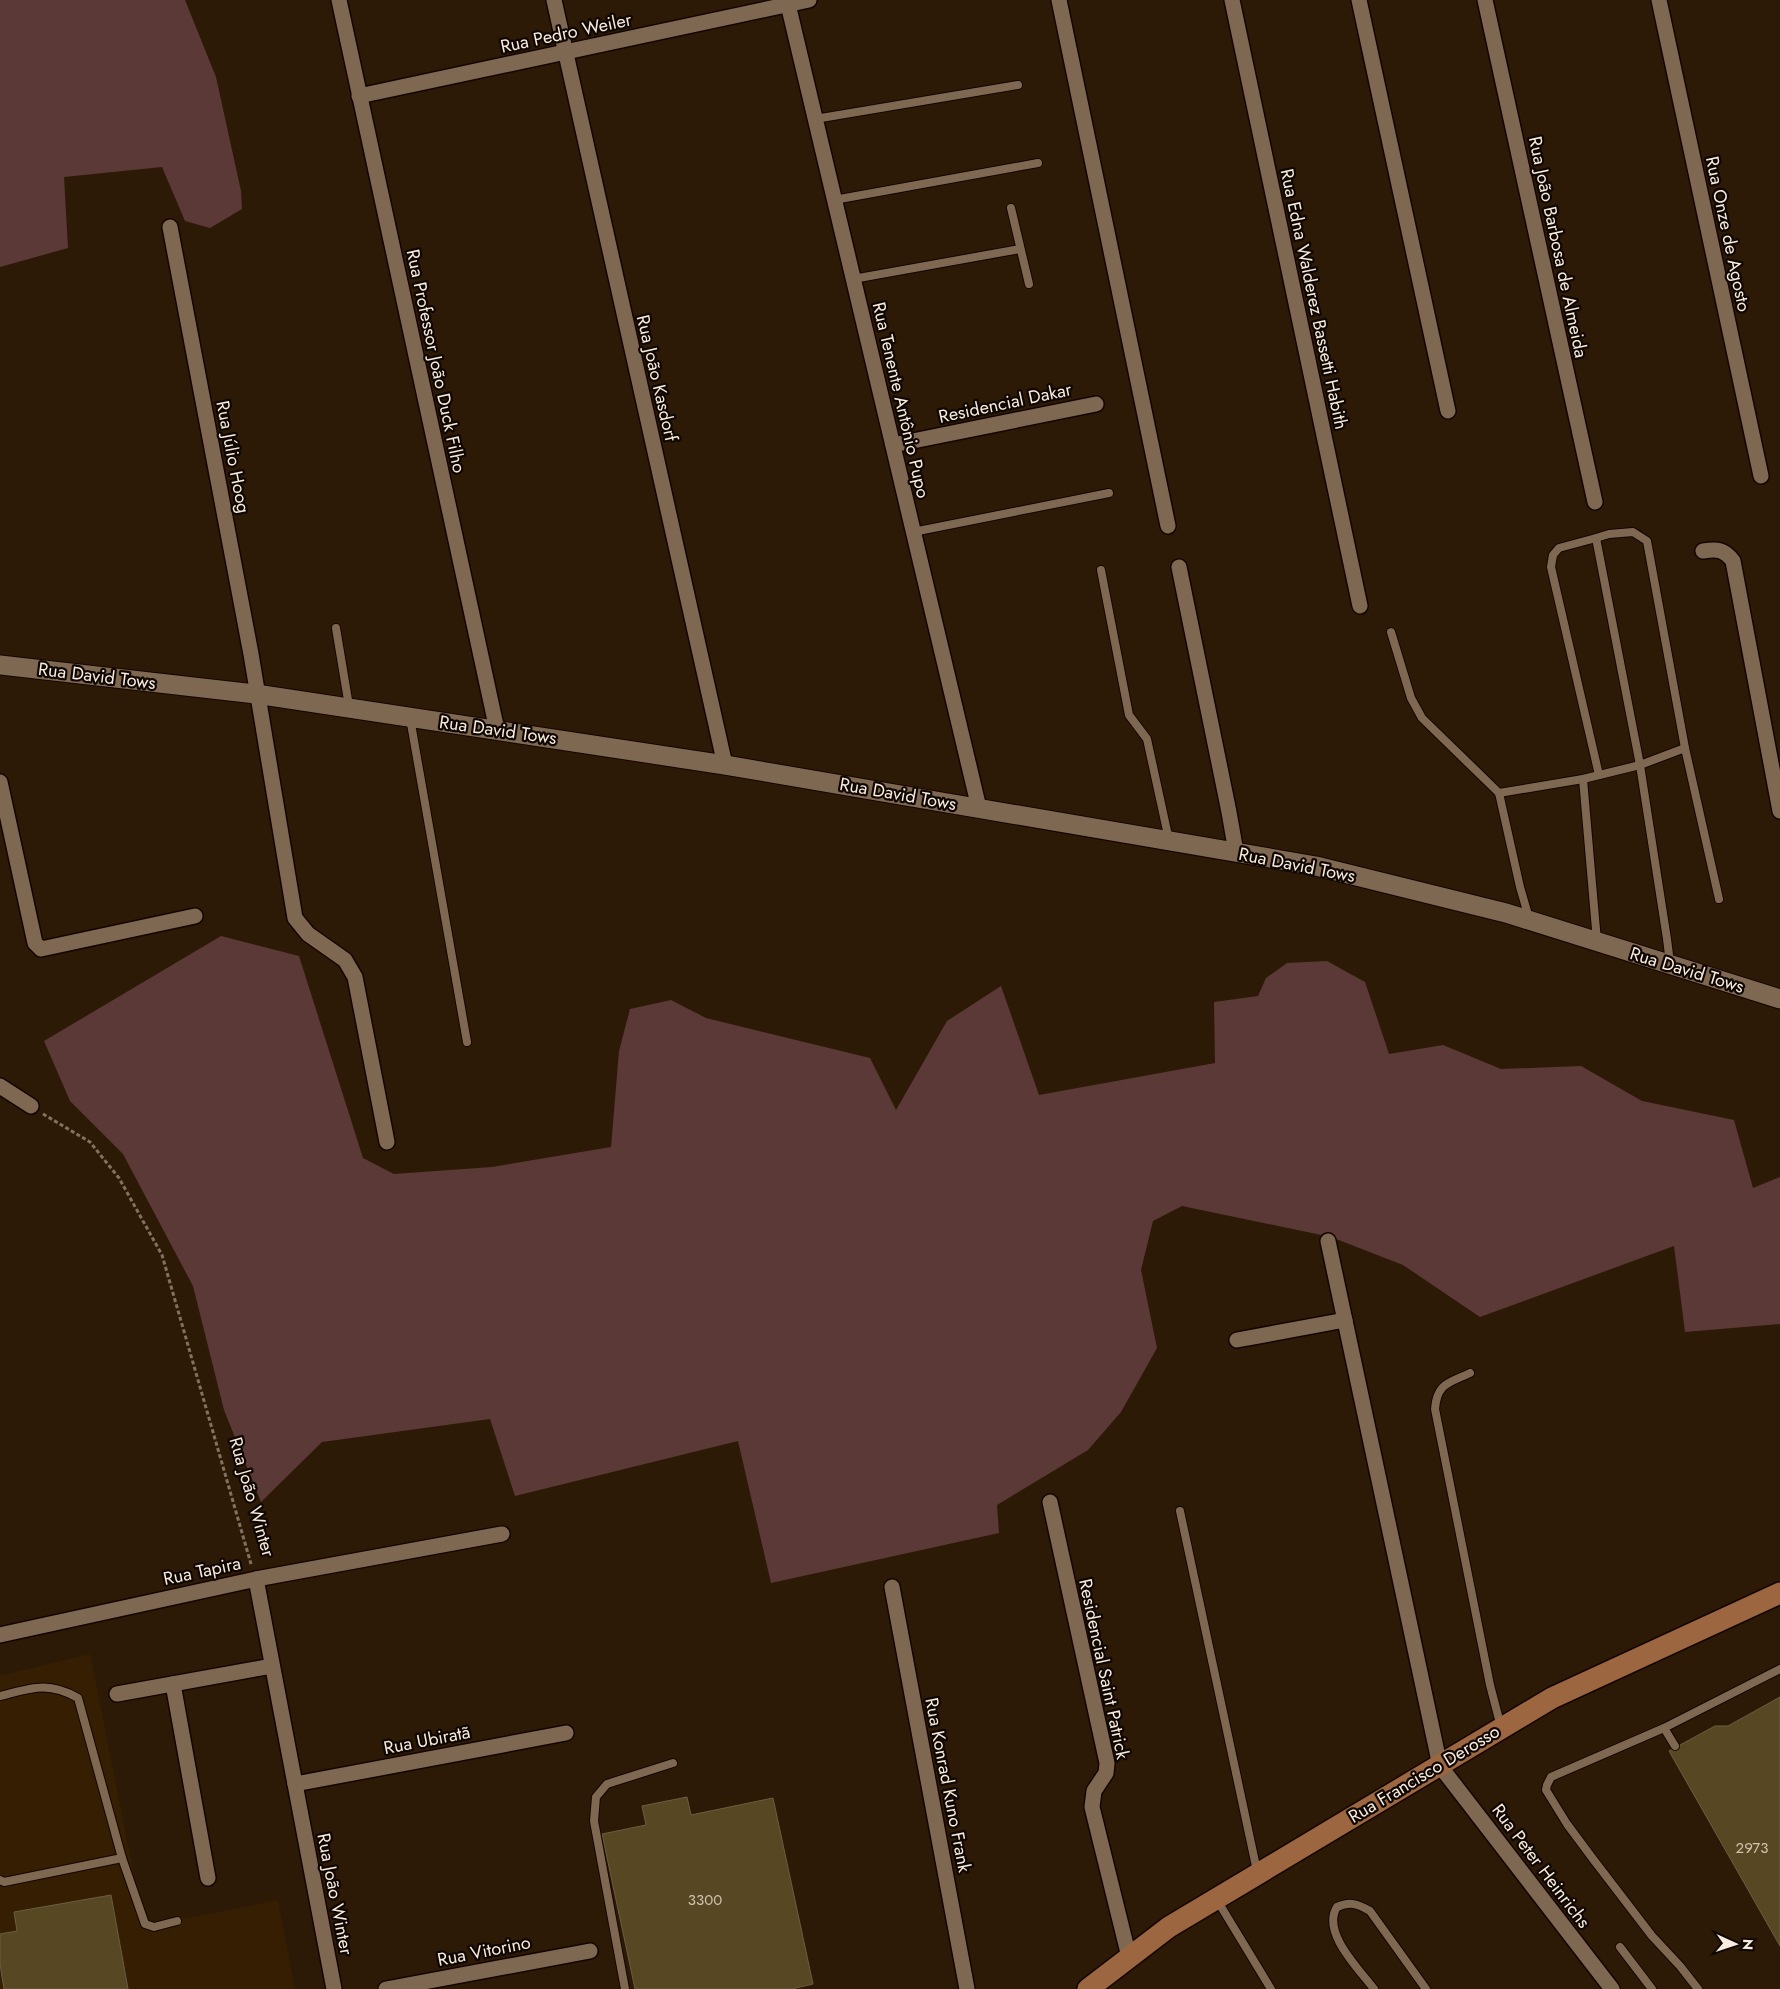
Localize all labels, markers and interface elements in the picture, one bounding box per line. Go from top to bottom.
street label: Rua Pedro Weiler [498,6,635,60]
street label: Rua João Barbosa de Almeida [1522,134,1594,360]
street label: Rua Onze de Agosto [1699,154,1757,314]
street label: Rua Edna Walderez Bassetti Habith [1274,166,1354,432]
street label: Rua Professor João Duck Filho [400,247,472,475]
street label: Rua Tenente Antônio Pupo [866,299,936,501]
street label: Rua João Kasdorf [630,312,684,445]
street label: Residencial Dakar [936,376,1075,430]
street label: Rua Júlio Hoog [209,398,257,516]
street label: Rua David Tows [37,656,157,696]
street label: Rua David Tows [438,709,558,751]
street label: Rua David Tows [838,771,958,817]
street label: Rua David Tows [1236,841,1358,889]
street label: Rua David Tows [1627,940,1747,1000]
street label: Rua João Winter [222,1434,282,1561]
street label: Rua Tapira [161,1550,243,1592]
street label: Residencial Saint Patrick [1072,1576,1136,1762]
street label: Rua Konrad Kuno Frank [918,1695,978,1875]
street label: Rua Francisco Derosso [1343,1718,1505,1830]
street label: Rua Ubiratã [381,1719,473,1761]
street label: Rua Peter Heinrichs [1486,1798,1596,1934]
street label: Rua João Winter [310,1831,360,1958]
house number: 2973 [1736,1837,1768,1859]
house number: 3300 [688,1889,722,1911]
north arrow [1710,1919,1760,1969]
street label: Rua Vitorino [435,1929,533,1973]
text: N [1738,1939,1758,1951]

